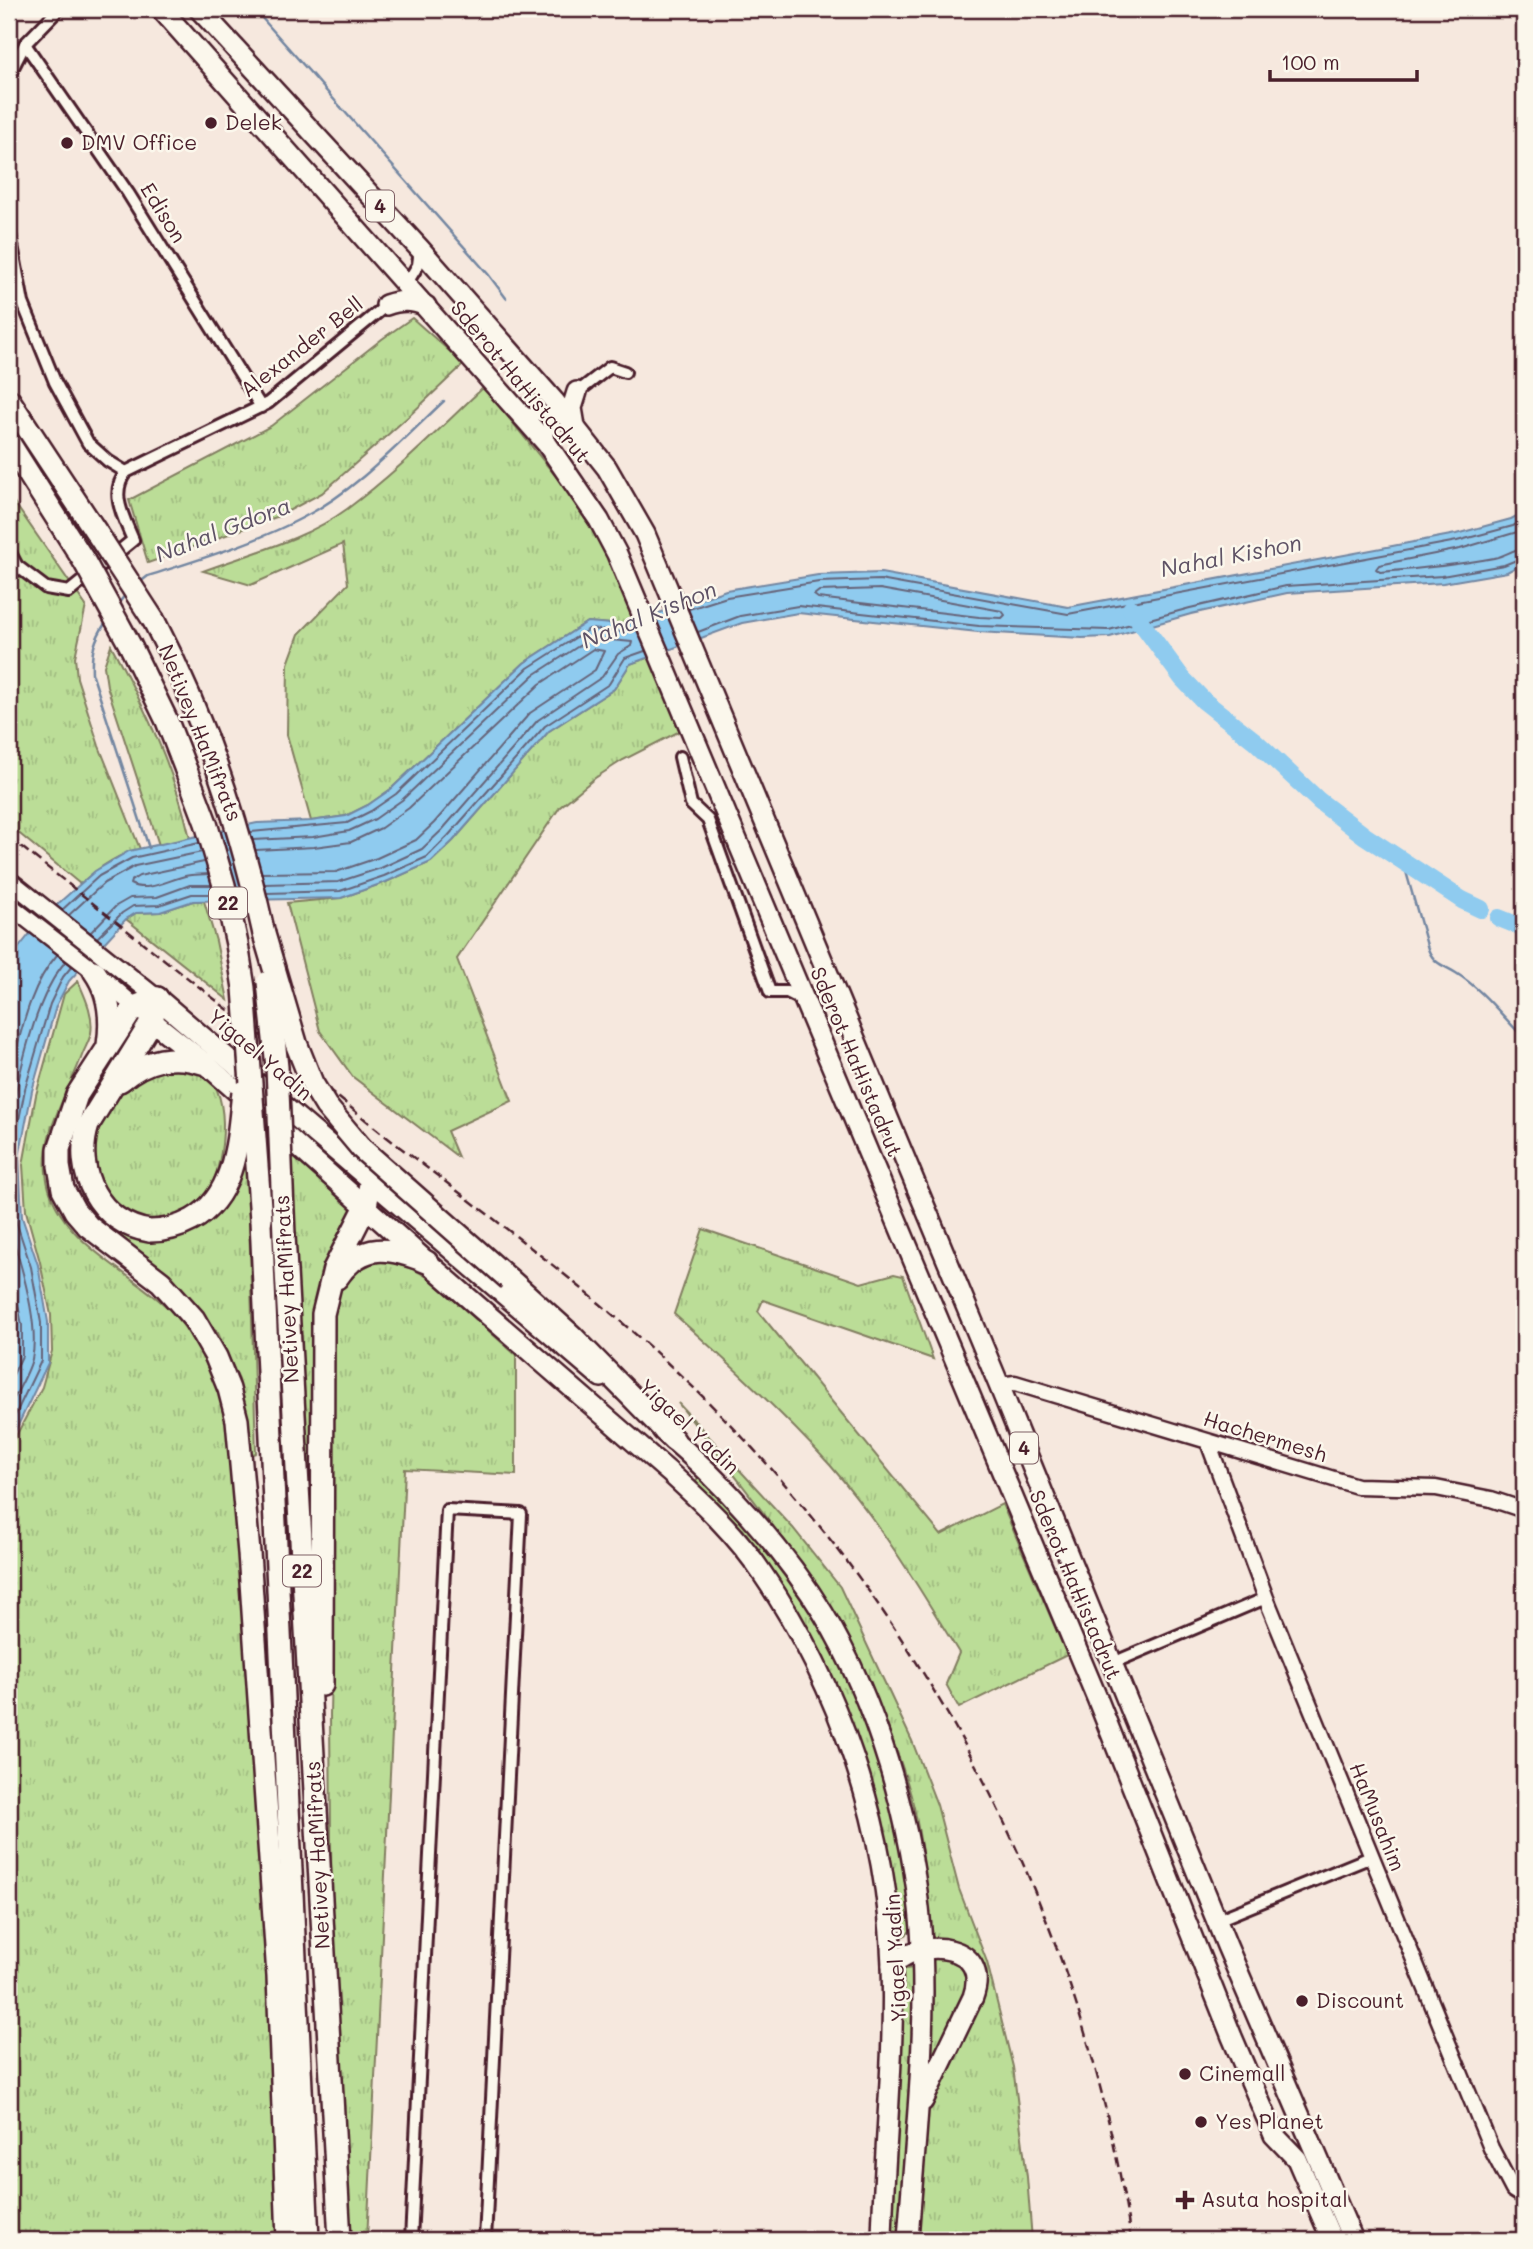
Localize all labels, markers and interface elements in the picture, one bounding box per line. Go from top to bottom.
scale bar [1270,38,1418,82]
text: 100 m [1281,48,1340,75]
place label: Delek [225,108,282,135]
marker: Delek [203,115,219,131]
place label: DMV Office [81,128,197,155]
marker: DMV Office [59,135,75,151]
street label: Edison [135,177,193,247]
road number: 4 [366,190,394,222]
street label: Alexander Bell [234,290,368,402]
street label: Sderot HaHistadrut [445,294,597,468]
water label: Nahal Gdora [151,489,295,569]
water label: Nahal Kishon [1158,527,1304,583]
water label: Nahal Kishon [577,573,721,655]
street label: Netivey HaMifrats [154,640,249,825]
road number: 22 [209,888,247,918]
street label: Sderot HaHistadrut [805,962,910,1160]
street label: Yigael Yadin [203,1002,319,1106]
street label: Netivey HaMifrats [267,1194,304,1384]
street label: Yigael Yadin [634,1372,746,1480]
street label: Hachermesh [1200,1404,1330,1467]
road number: 4 [1010,1432,1038,1464]
street label: Sderot HaHistadrut [1024,1485,1129,1683]
road number: 22 [283,1555,321,1586]
street label: HaMusahim [1344,1758,1412,1875]
street label: Netivey HaMifrats [298,1760,335,1950]
street label: Yigael Yadin [878,1893,911,2023]
place label: Discount [1316,1986,1404,2013]
marker: Discount [1294,1993,1310,2009]
place label: Cinemall [1199,2059,1285,2086]
marker: Cinemall [1177,2066,1193,2082]
place label: Yes Planet [1215,2107,1324,2134]
marker: Yes Planet [1193,2114,1209,2130]
place label: Asuta hospital [1201,2185,1348,2212]
marker: Asuta hospital [1175,2190,1195,2210]

